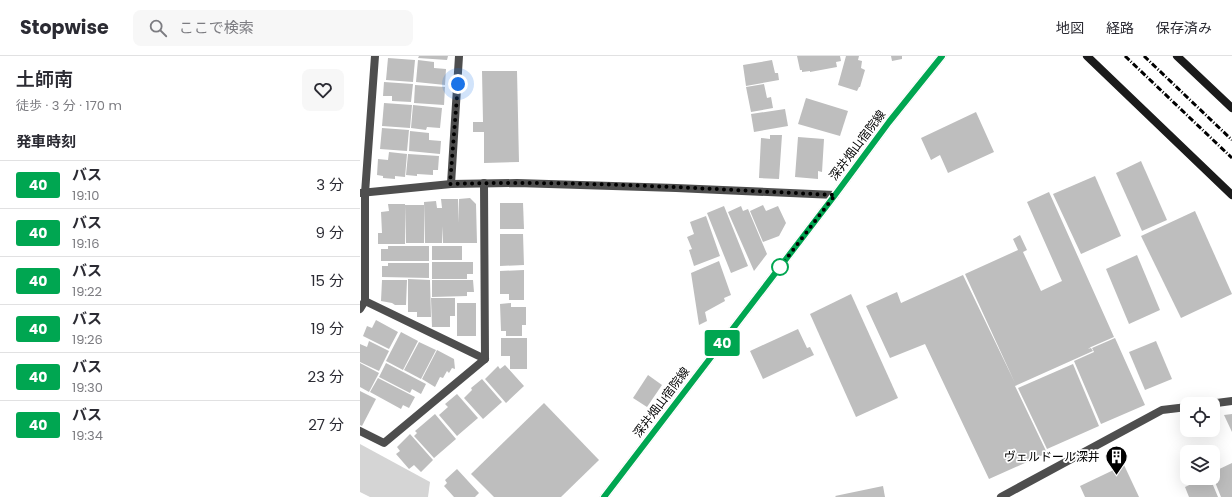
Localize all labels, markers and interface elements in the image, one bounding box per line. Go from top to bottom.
search box [133,10,413,46]
text: Stopwise [20,14,109,41]
icon: search [147,17,169,39]
text: ここで検索 [179,17,254,38]
text: 地図 [1056,18,1084,38]
text: 経路 [1106,18,1134,38]
text: 保存済み [1156,18,1212,38]
text: 土師南 [16,66,73,93]
button: heart [302,69,344,111]
your location [448,74,468,94]
text: 徒歩 · 3 分 · 170 m [16,96,122,115]
street label: 深井畑山宿院線 [825,106,889,184]
text: 発車時刻 [16,131,76,152]
text: バス [72,164,102,185]
text: 3 分 [316,174,344,195]
text: 40 [29,175,47,195]
text: 19:10 [72,186,99,205]
text: バス [72,212,102,233]
text: 9 分 [316,222,344,243]
text: 40 [29,223,47,243]
text: 19:16 [72,234,100,253]
unlabelled marker [771,258,789,276]
text: バス [72,260,102,281]
text: 15 分 [311,270,344,291]
text: 40 [29,271,47,291]
text: 19:22 [72,282,102,301]
text: バス [72,308,102,329]
text: 19 分 [311,318,344,339]
text: 40 [29,319,47,339]
text: 19:26 [72,330,103,349]
line badge: 40 [704,330,740,356]
text: 40 [713,333,731,353]
text: バス [72,356,102,377]
street label: 深井畑山宿院線 [629,363,693,441]
text: 23 分 [308,366,344,387]
text: 40 [29,367,47,387]
text: 19:30 [72,378,103,397]
map controls [1180,397,1220,485]
button: locate [1180,397,1220,437]
text: バス [72,404,102,425]
text: 27 分 [308,414,344,435]
text: 40 [29,415,47,435]
text: 19:34 [72,426,103,445]
building icon: ヴェルドール深井 [1103,443,1129,476]
button: layers [1180,445,1220,485]
place label: ヴェルドール深井 [1004,448,1100,465]

